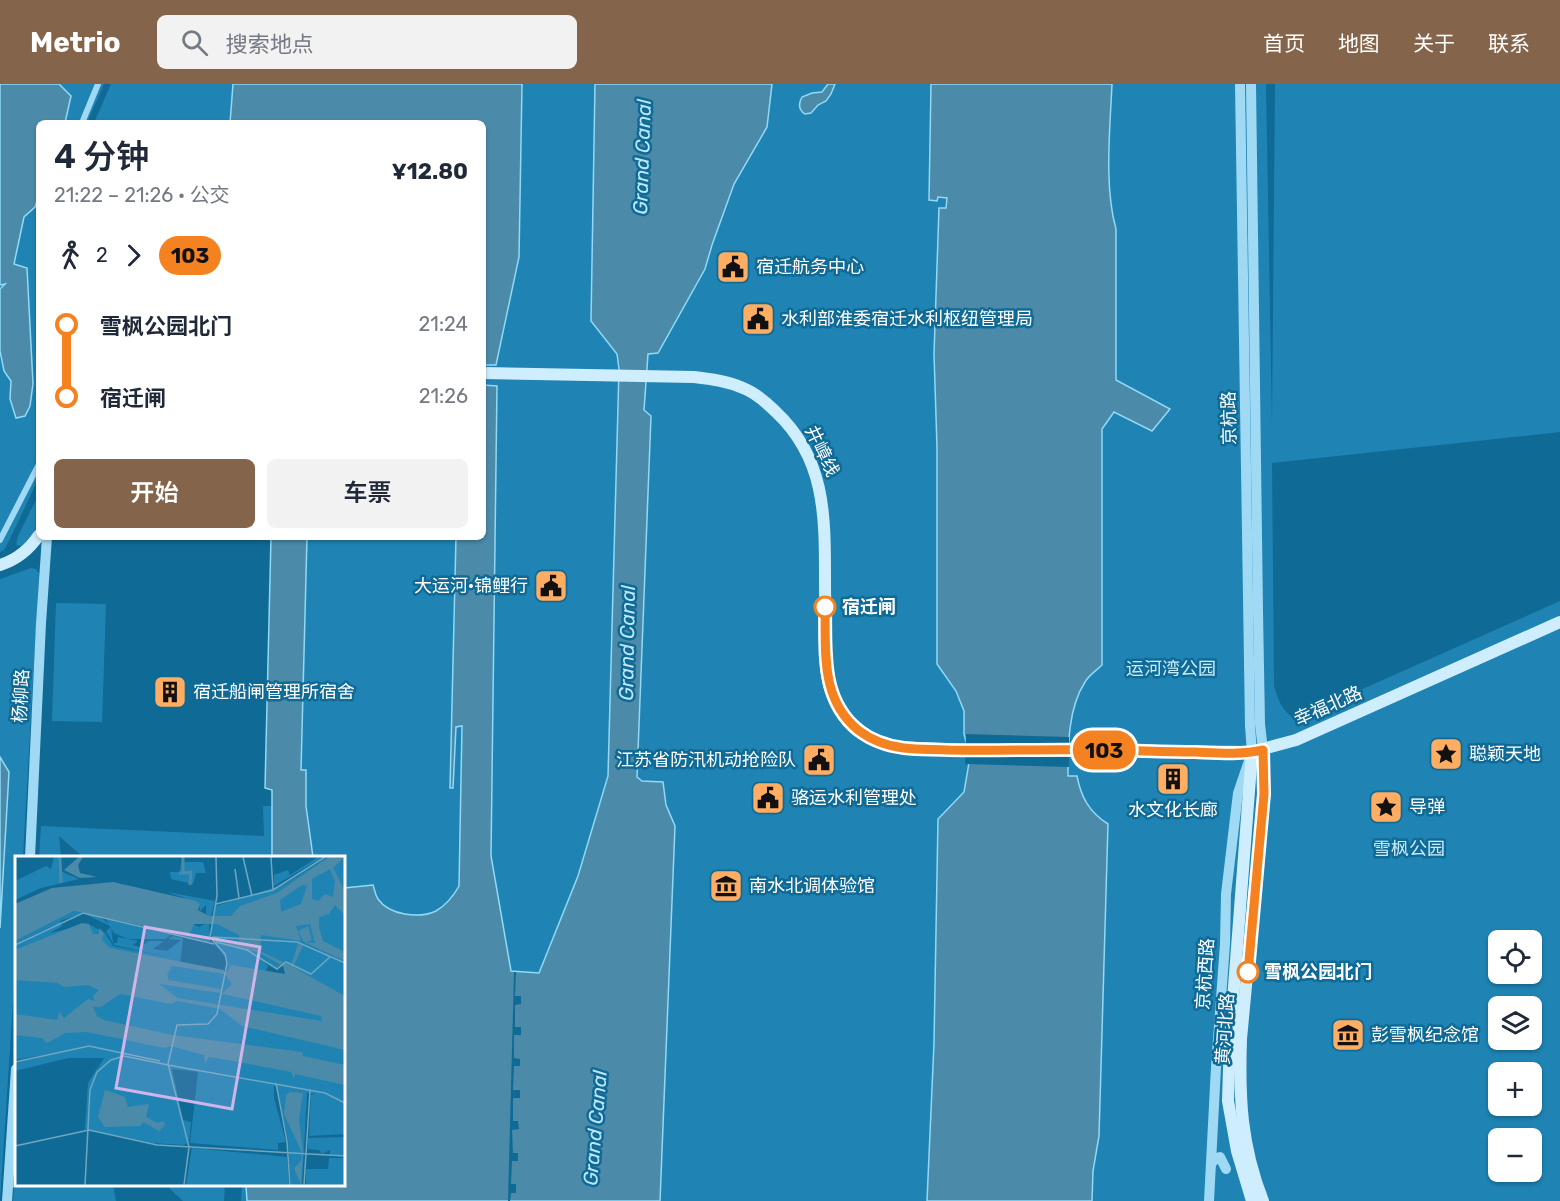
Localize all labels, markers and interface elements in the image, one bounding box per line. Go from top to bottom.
search box [157,15,577,69]
text: Metrio [30,26,121,59]
icon: search [178,26,211,59]
text: 搜索地点 [226,31,314,58]
text: 首页 [1263,31,1305,56]
text: 地图 [1338,31,1380,56]
text: 关于 [1413,31,1455,56]
text: 联系 [1488,31,1530,56]
water label: Grand Canal [628,98,656,215]
text: 4 分钟 [54,137,149,176]
text: ¥12.80 [392,158,468,185]
text: 21:22 – 21:26 · 公交 [54,183,230,207]
icon: walk [54,239,87,272]
icon: forward [117,239,150,272]
text: 2 [96,243,108,267]
text: 103 [171,243,209,268]
public building icon: 宿迁航务中心 [715,249,751,285]
place label: 宿迁航务中心 [756,256,864,278]
public building icon: 水利部淮委宿迁水利枢纽管理局 [740,301,776,337]
place label: 水利部淮委宿迁水利枢纽管理局 [781,308,1033,330]
text: 21:24 [419,312,468,336]
text: 雪枫公园北门 [100,313,232,340]
text: 21:26 [419,384,468,408]
text: 宿迁闸 [100,385,166,412]
street label: 京杭路 [1218,391,1240,445]
street label: 井嶂线 [800,422,844,480]
button: 开始 [54,459,255,528]
button: 车票 [267,459,468,528]
public building icon: 大运河·锦鲤行 [533,568,569,604]
place label: 大运河·锦鲤行 [414,575,528,597]
water label: Grand Canal [614,584,640,701]
marker: 宿迁闸 [814,596,836,618]
place label: 宿迁闸 [842,596,896,618]
park label: 运河湾公园 [1126,658,1216,680]
street label: 杨柳路 [9,668,33,724]
building icon: 宿迁船闸管理所宿舍 [152,674,188,710]
place label: 宿迁船闸管理所宿舍 [193,681,355,703]
street label: 幸福北路 [1291,681,1365,731]
line badge: 103 [1070,730,1138,770]
place icon: 聪颖天地 [1428,736,1464,772]
text: 103 [1085,738,1123,763]
public building icon: 江苏省防汛机动抢险队 [801,742,837,778]
place label: 聪颖天地 [1469,743,1541,765]
place label: 江苏省防汛机动抢险队 [616,749,796,771]
building icon: 水文化长廊 [1155,761,1191,797]
public building icon: 骆运水利管理处 [750,780,786,816]
place label: 骆运水利管理处 [791,787,917,809]
place icon: 导弹 [1368,789,1404,825]
place label: 导弹 [1409,796,1445,818]
place label: 水文化长廊 [1128,799,1218,821]
park label: 雪枫公园 [1373,838,1445,860]
inset map [15,856,345,1186]
museum icon: 南水北调体验馆 [708,868,744,904]
place label: 南水北调体验馆 [749,875,875,897]
map controls [1488,930,1542,1182]
button: locate [1488,930,1542,984]
street label: 京杭西路 [1192,937,1218,1011]
marker: 雪枫公园北门 [1237,961,1259,983]
place label: 雪枫公园北门 [1264,961,1372,983]
street label: 黄河北路 [1212,992,1238,1066]
button: layers [1488,996,1542,1050]
museum icon: 彭雪枫纪念馆 [1330,1017,1366,1053]
place label: 彭雪枫纪念馆 [1371,1024,1479,1046]
button: + [1488,1062,1542,1116]
water label: Grand Canal [578,1068,612,1187]
button: − [1488,1128,1542,1182]

